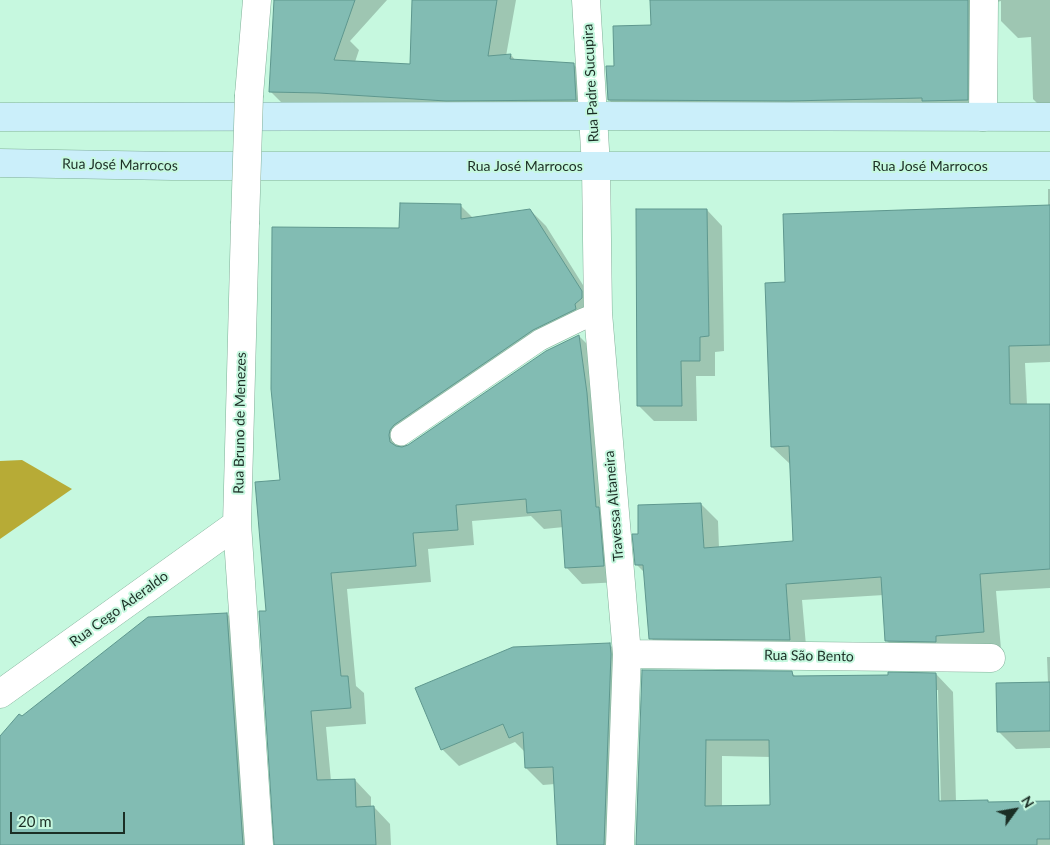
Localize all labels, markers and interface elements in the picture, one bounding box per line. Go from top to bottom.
street label: Rua Padre Sucupira [580,23,602,143]
street label: Rua José Marrocos [62,156,178,174]
street label: Rua José Marrocos [467,158,583,174]
street label: Rua José Marrocos [872,158,988,174]
street label: Rua Bruno de Menezes [230,352,250,494]
street label: Travessa Altaneira [601,450,627,562]
street label: Rua Cego Aderaldo [66,568,172,650]
street label: Rua São Bento [764,647,854,665]
north arrow [990,785,1040,835]
text: N [1018,793,1038,811]
scale bar [12,802,128,834]
text: 20 m [18,812,52,830]

